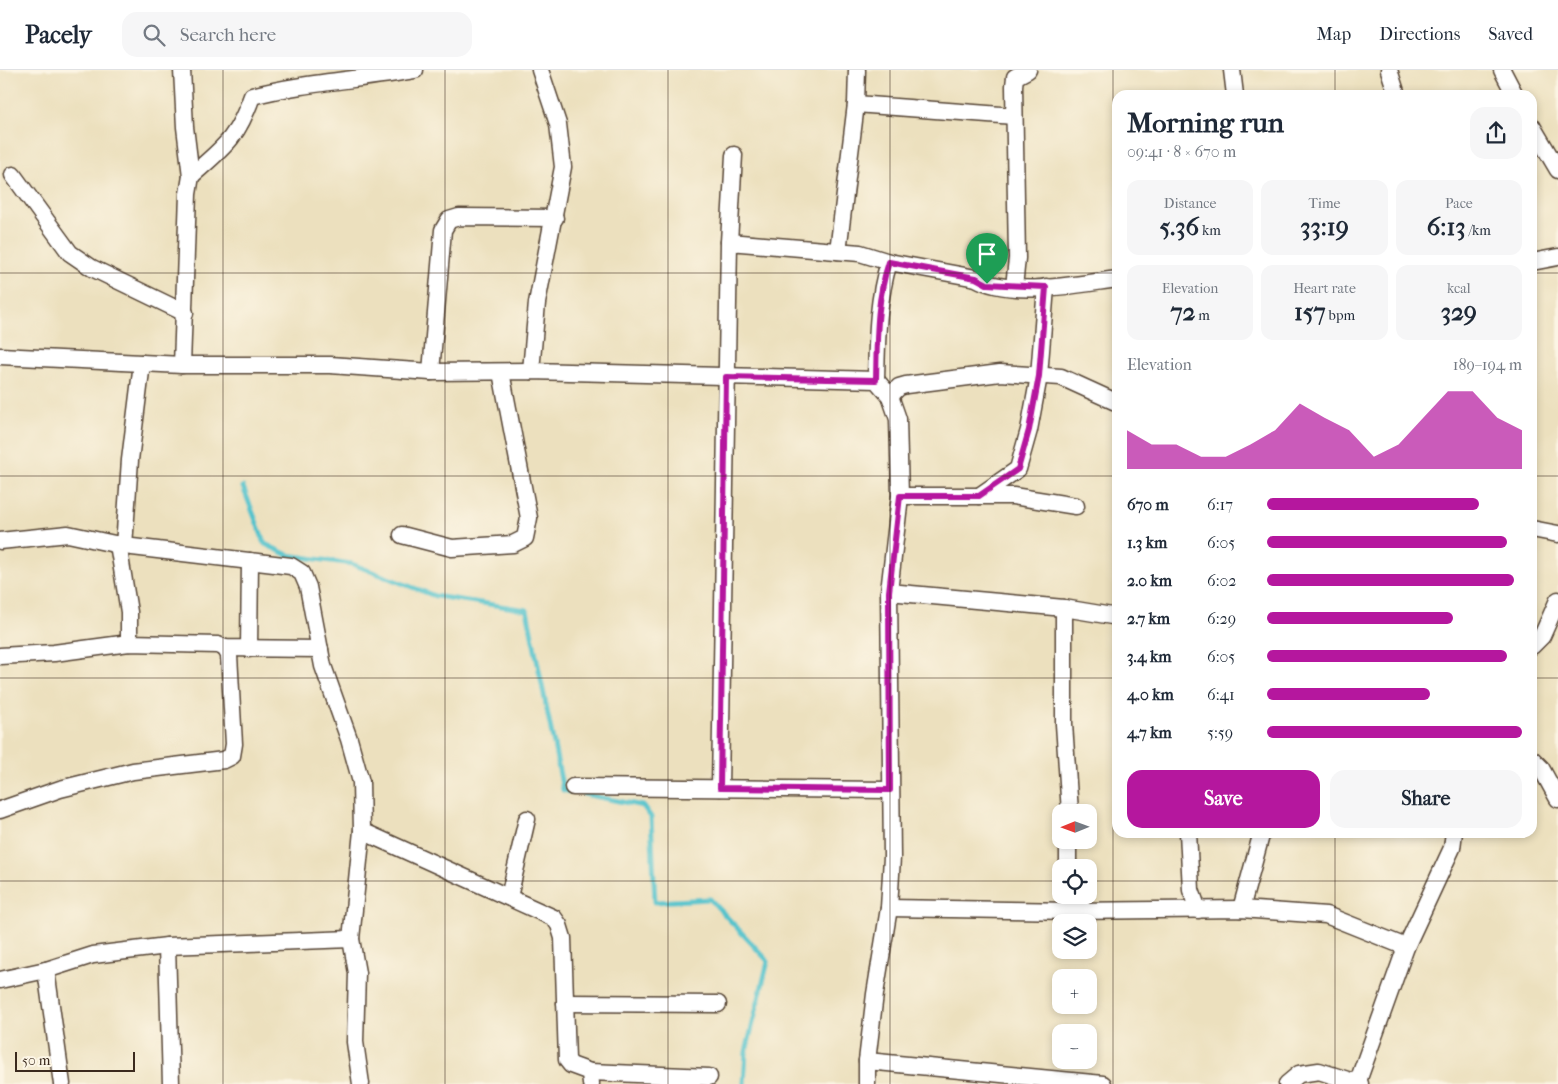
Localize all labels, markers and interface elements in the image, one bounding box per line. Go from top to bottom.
search box [122,12,472,57]
text: Pacely [25,21,92,49]
icon: search [140,21,168,49]
text: Search here [180,24,276,46]
text: Map [1317,24,1351,45]
text: Directions [1379,24,1460,45]
text: Saved [1488,24,1533,45]
text: Morning run [1127,106,1284,139]
button: share [1470,107,1522,159]
text: 09:41 · 8 × 670 m [1127,142,1236,161]
text: Distance [1164,195,1216,212]
text: Time [1309,195,1340,212]
text: Pace [1445,195,1473,212]
text: 5.36 [1160,212,1199,241]
text: 33:19 [1300,212,1349,241]
text: 6:13 [1427,212,1466,241]
text: km [1199,222,1221,239]
text: /km [1466,222,1491,239]
pin [966,233,1008,284]
icon: arrive [973,240,1001,268]
text: Elevation [1162,280,1218,297]
text: Heart rate [1293,280,1356,297]
text: kcal [1447,280,1471,297]
text: 72 [1170,297,1195,326]
text: 157 [1294,297,1326,326]
text: 329 [1441,297,1477,326]
text: m [1195,307,1210,324]
text: bpm [1326,307,1355,324]
text: Elevation [1127,355,1192,374]
text: 189–194 m [1453,355,1522,374]
text: 670 m [1127,495,1169,514]
text: 6:17 [1207,495,1233,514]
text: 1.3 km [1127,533,1167,552]
text: 6:05 [1207,533,1235,552]
text: 2.0 km [1127,571,1172,590]
text: 6:02 [1207,571,1237,590]
text: 2.7 km [1127,609,1170,628]
text: 6:29 [1207,609,1236,628]
text: 3.4 km [1127,647,1171,666]
text: 6:05 [1207,647,1235,666]
text: 4.0 km [1127,685,1174,704]
text: 6:41 [1207,685,1235,704]
text: 4.7 km [1127,723,1172,742]
text: 5:59 [1207,723,1233,742]
button: Save [1127,770,1320,828]
button: Share [1330,770,1522,828]
north arrow [1052,804,1098,849]
map controls [1052,804,1097,1069]
button: locate [1052,859,1097,904]
button: layers [1052,914,1097,959]
button: + [1052,969,1097,1014]
button: − [1052,1024,1097,1069]
scale bar [15,1049,135,1072]
text: 50 m [22,1052,50,1069]

